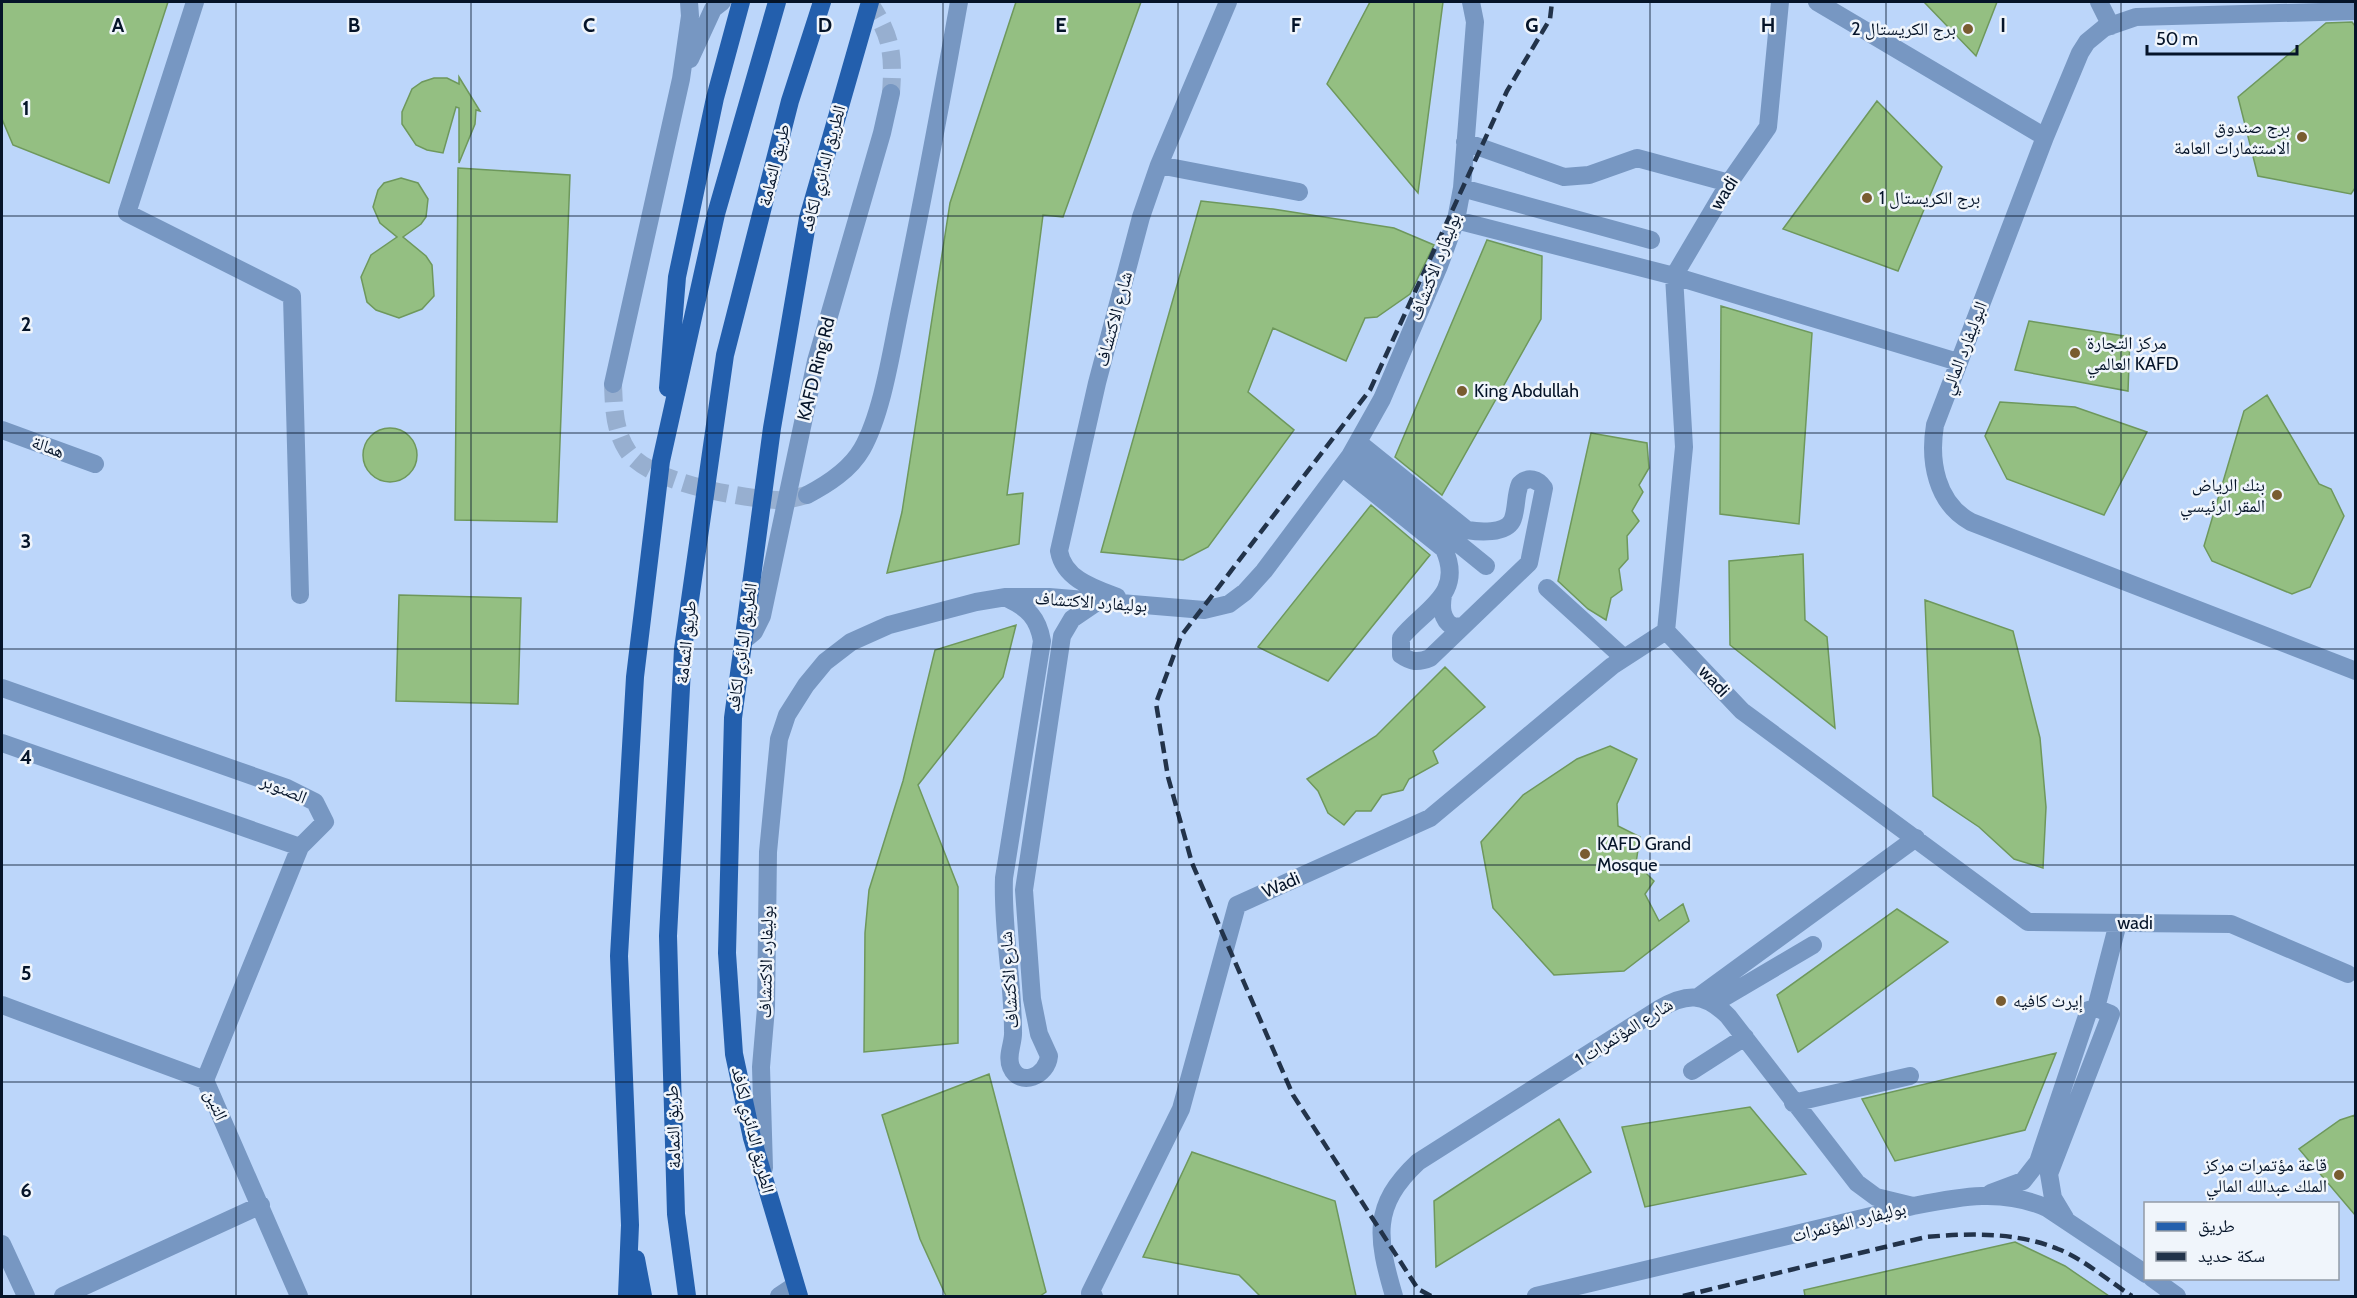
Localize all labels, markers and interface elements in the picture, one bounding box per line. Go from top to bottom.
text: A [112,13,125,37]
text: B [348,13,360,37]
text: C [583,13,595,37]
text: D [818,13,832,37]
text: E [1055,13,1067,37]
text: F [1291,13,1302,37]
text: G [1525,13,1539,37]
text: H [1761,13,1775,37]
text: I [2000,13,2006,37]
place label: برج الكريستال 2 [1851,18,1956,41]
scale bar [2147,18,2297,56]
marker: برج الكريستال 2 [1961,22,1975,36]
text: 50 m [2156,28,2198,50]
text: 1 [22,96,30,120]
street label: الطريق الدائري لكافد [796,103,854,234]
place label: برج صندوق الاستثمارات العامة [2174,116,2290,159]
street label: طريق الثمامة [753,122,795,208]
marker: برج صندوق الاستثمارات العامة [2295,130,2309,144]
street label: wadi [1705,172,1743,214]
place label: برج الكريستال 1 [1879,187,1980,210]
marker: برج الكريستال 1 [1860,191,1874,205]
street label: بوليفارد الاكتشاف [1404,210,1466,324]
street label: شارع الاكتشاف [1091,269,1137,369]
street label: البوليفارد المالي [1936,298,1995,399]
text: 2 [21,312,31,336]
street label: KAFD Ring Rd [793,315,839,423]
place label: مركز التجارة العالمي KAFD [2087,332,2179,379]
marker: مركز التجارة العالمي KAFD [2068,346,2082,360]
place label: King Abdullah [1474,380,1579,402]
marker: King Abdullah [1455,384,1469,398]
street label: همالة [29,431,67,463]
place label: بنك الرياض المقر الرئيسي [2180,474,2265,521]
marker: بنك الرياض المقر الرئيسي [2270,488,2284,502]
text: 3 [21,529,31,553]
street label: الطريق الدائري لكافد [722,581,765,713]
street label: بوليفارد الاكتشاف [1034,587,1148,617]
street label: طريق الثمامة [671,599,701,685]
street label: wadi [1694,661,1734,701]
text: 4 [20,745,32,769]
street label: الصنوبر [257,769,310,809]
place label: KAFD Grand Mosque [1597,833,1691,876]
marker: KAFD Grand Mosque [1578,847,1592,861]
street label: Wadi [1259,867,1303,903]
street label: بوليفارد الاكتشاف [754,905,778,1019]
street label: wadi [2117,912,2153,934]
street label: شارع الاكتشاف [995,931,1023,1029]
text: 5 [21,961,31,985]
place label: إيرث كافيه [2013,990,2083,1013]
street label: شارع المؤتمرات 1 [1571,993,1677,1071]
marker: إيرث كافيه [1994,994,2008,1008]
street label: الطريق الدائري لكافد [723,1065,779,1196]
street label: طريق الثمامة [661,1085,685,1169]
street label: التين [200,1086,232,1124]
place label: قاعة مؤتمرات مركز الملك عبدالله المالي [2203,1154,2327,1201]
marker: قاعة مؤتمرات مركز الملك عبدالله المالي [2332,1168,2346,1182]
text: 6 [20,1178,32,1202]
street label: بوليفارد المؤتمرات [1790,1197,1908,1247]
legend [2144,1202,2339,1280]
text: طريق [2198,1215,2235,1237]
text: سكة حديد [2198,1245,2265,1267]

